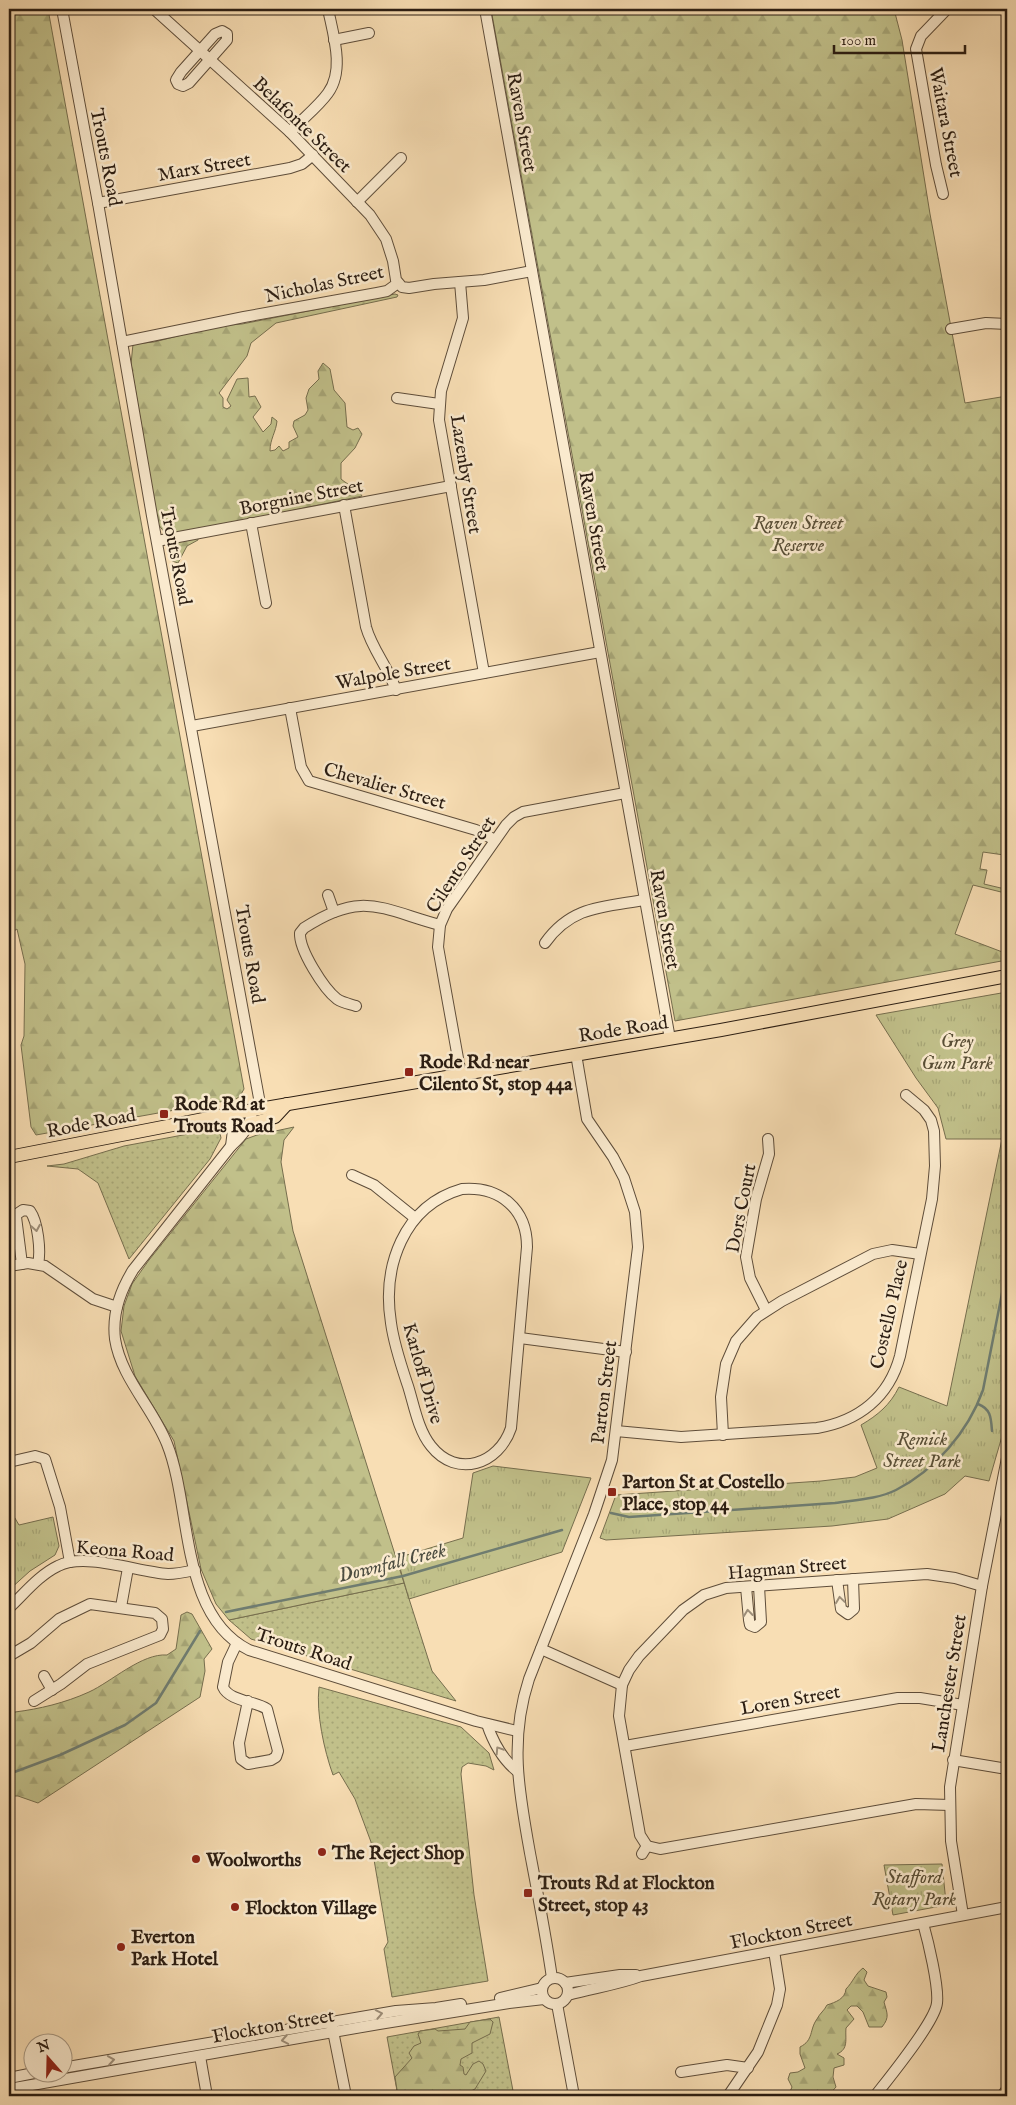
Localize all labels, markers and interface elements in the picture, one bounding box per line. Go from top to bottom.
scale bar [834,22,965,54]
text: 100 m [841,31,877,50]
street label: Waitara Street [923,65,968,180]
street label: Raven Street [500,71,542,175]
street label: Belafonte Street [247,72,356,179]
street label: Trouts Road [84,106,126,209]
street label: Marx Street [156,148,253,188]
street label: Nicholas Street [263,261,387,309]
street label: Lazenby Street [444,413,486,536]
street label: Raven Street [572,470,614,574]
street label: Borgnine Street [238,474,366,522]
street label: Trouts Road [154,505,196,608]
park label: Raven Street Reserve [753,512,844,558]
street label: Walpole Street [334,652,453,696]
street label: Chevalier Street [320,758,449,816]
street label: Cilento Street [422,812,502,918]
street label: Raven Street [643,868,685,972]
street label: Trouts Road [229,903,270,1006]
street label: Rode Road [577,1011,671,1049]
park label: Grey Gum Park [921,1030,993,1076]
place label: Rode Rd near Cilento St, stop 44a [419,1051,573,1097]
marker: Rode Rd near Cilento St, stop 44a [403,1066,415,1078]
place label: Rode Rd at Trouts Road [173,1093,275,1139]
street label: Rode Road [45,1103,139,1144]
marker: Rode Rd at Trouts Road [158,1108,170,1120]
street label: Dors Court [722,1161,762,1255]
one-way arrow [30,1224,40,1233]
street label: Costello Place [866,1257,914,1372]
street label: Karloff Drive [396,1320,448,1427]
street label: Parton Street [587,1339,623,1445]
park label: Remick Street Park [883,1428,961,1474]
place label: Parton St at Costello Place, stop 44 [622,1471,785,1517]
marker: Parton St at Costello Place, stop 44 [606,1486,618,1498]
street label: Keona Road [75,1536,176,1568]
water label: Downfall Creek [336,1538,449,1589]
street label: Hagman Street [727,1552,848,1586]
one-way arrow [835,1596,846,1604]
one-way arrow [743,1609,754,1617]
street label: Lanchester Street [927,1612,973,1754]
street label: Trouts Road [252,1623,355,1677]
street label: Loren Street [738,1680,843,1722]
one-way arrow [495,1746,505,1755]
place label: The Reject Shop [331,1842,465,1866]
marker: The Reject Shop [316,1846,328,1858]
place label: Woolworths [205,1849,301,1873]
marker: Woolworths [190,1853,202,1865]
park label: Stafford Rotary Park [872,1866,956,1912]
place label: Trouts Rd at Flockton Street, stop 43 [537,1872,715,1918]
marker: Trouts Rd at Flockton Street, stop 43 [522,1887,534,1899]
place label: Flockton Village [245,1897,377,1921]
marker: Flockton Village [229,1901,241,1913]
street label: Flockton Street [728,1908,855,1956]
place label: Everton Park Hotel [131,1926,219,1972]
marker: Everton Park Hotel [115,1941,127,1953]
street label: Flockton Street [210,2004,337,2050]
one-way arrow [374,2009,383,2019]
north arrow [22,2032,72,2082]
one-way arrow [281,2035,289,2045]
text: N [34,2036,53,2058]
one-way arrow [106,2055,115,2065]

